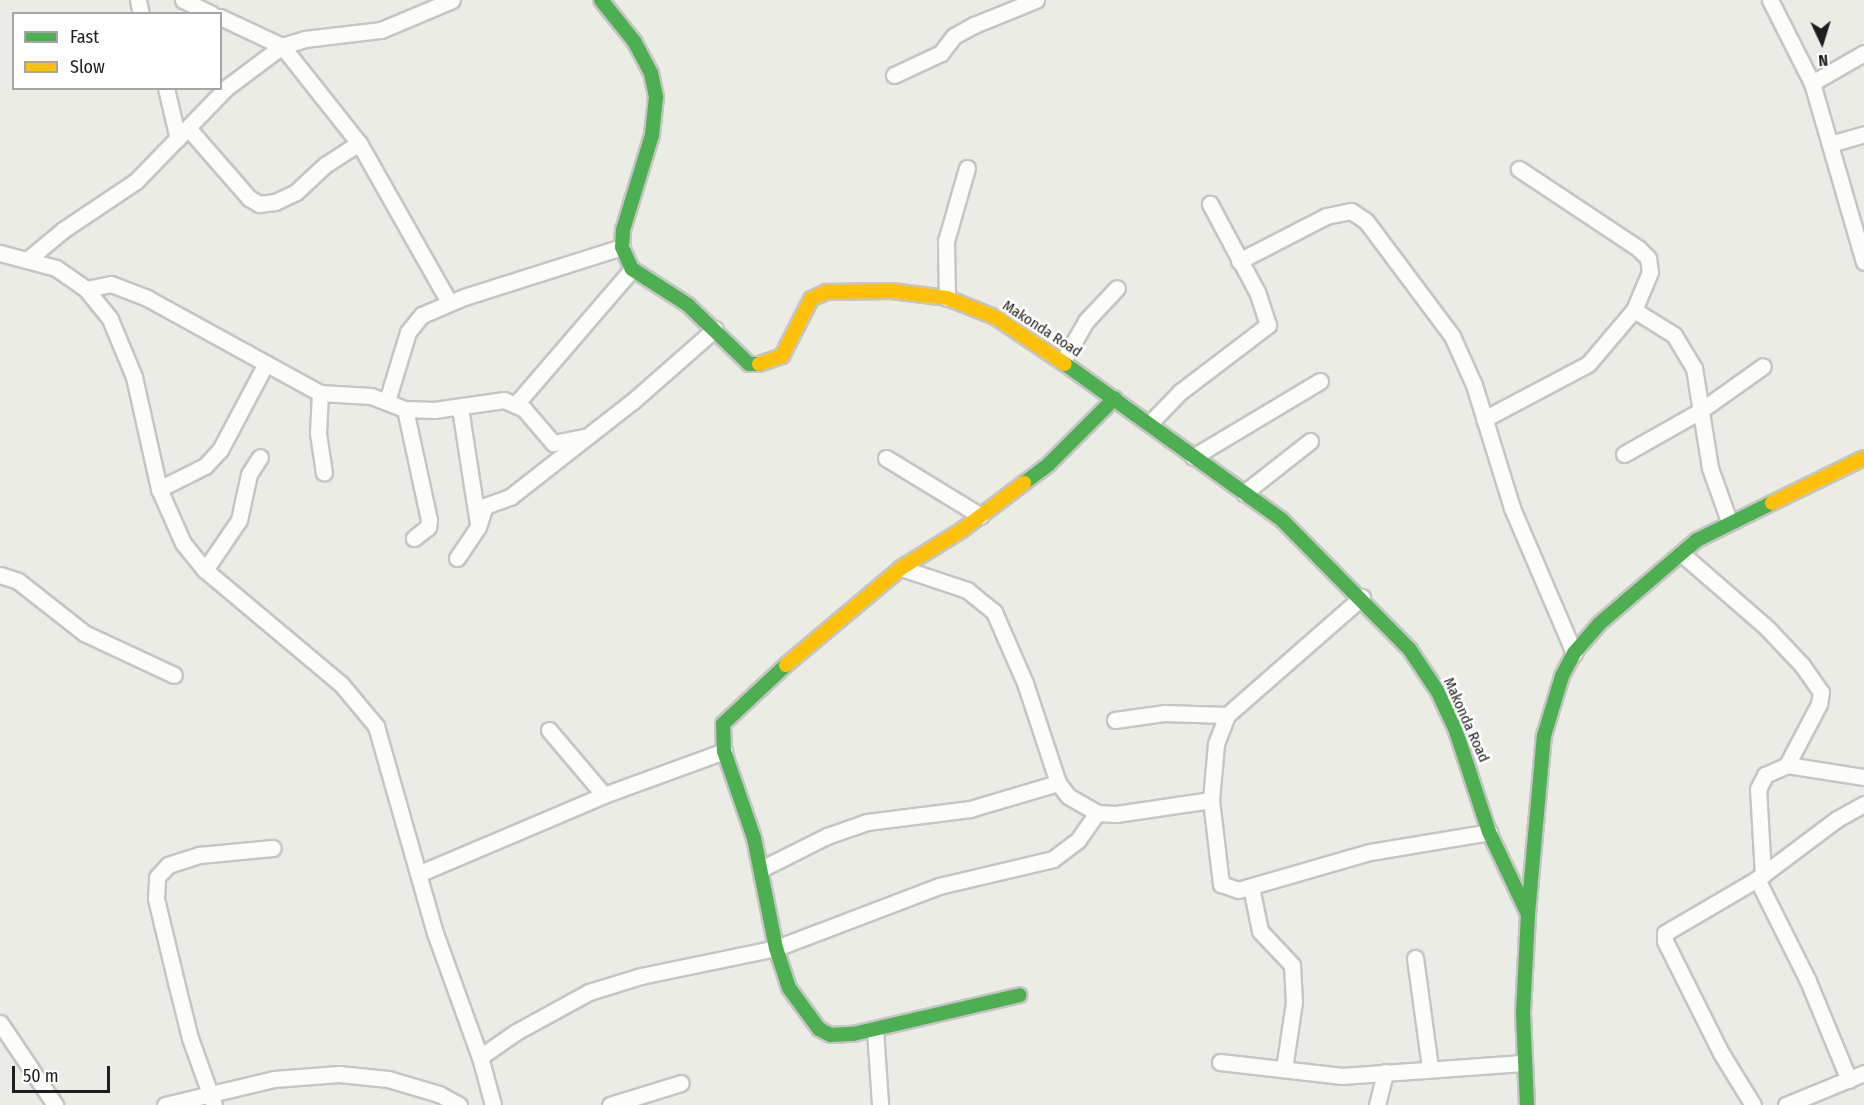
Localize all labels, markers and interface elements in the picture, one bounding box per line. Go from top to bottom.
legend [12,12,222,90]
north arrow [1792,12,1852,72]
text: Fast [70,26,99,48]
text: N [1818,51,1829,70]
text: Slow [70,56,105,78]
street label: Makonda Road [999,297,1085,361]
street label: Makonda Road [1439,675,1493,765]
scale bar [15,1054,112,1092]
text: 50 m [23,1065,59,1087]

